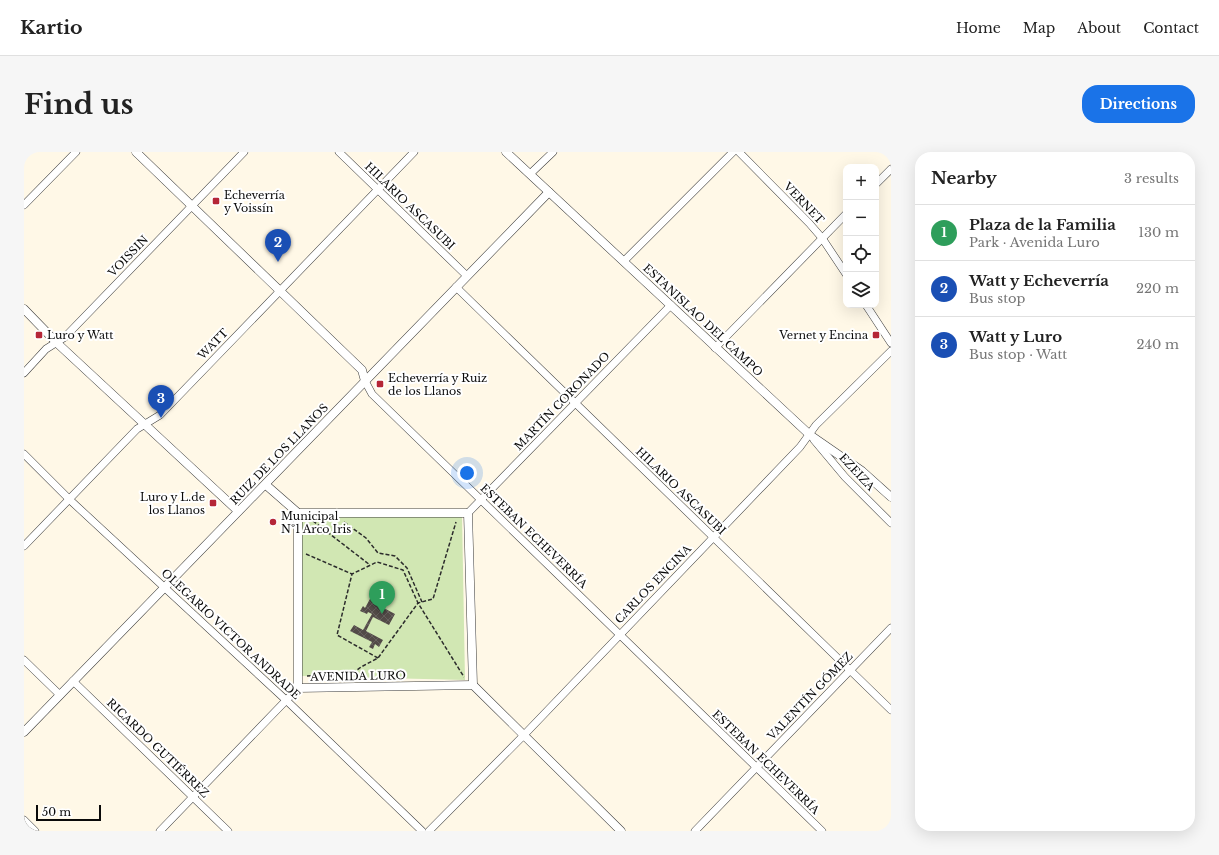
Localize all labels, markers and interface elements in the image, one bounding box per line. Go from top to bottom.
text: Kartio [20,16,83,39]
text: Home [956,19,1001,37]
text: Map [1023,19,1055,37]
text: About [1077,19,1121,37]
text: Contact [1143,19,1199,37]
button: Directions [1082,85,1195,123]
text: Find us [24,87,134,122]
street label: HILARIO ASCASUBI [362,159,458,253]
map controls [843,164,879,308]
button: + [843,164,879,200]
text: Nearby [931,168,997,189]
text: 3 results [1124,170,1179,187]
street label: VERNET [780,179,827,227]
place label: Echeverría y Voissín [224,188,286,215]
marker: Echeverría y Voissín [211,196,221,206]
button: − [843,200,879,236]
text: Plaza de la Familia [969,215,1116,234]
text: 1 [941,224,947,241]
text: 130 m [1138,224,1179,241]
pin: 2 [265,229,291,262]
street label: VOISSIN [104,232,151,280]
text: Park · Avenida Luro [969,234,1100,251]
button: locate [843,236,879,272]
street label: ESTANISLAO DEL CAMPO [640,261,766,379]
text: Watt y Echeverría [969,271,1109,290]
button: layers [843,272,879,308]
text: 2 [940,280,948,297]
text: 220 m [1136,280,1179,297]
text: Bus stop [969,290,1025,307]
street label: WATT [194,326,231,363]
text: Watt y Luro [969,327,1062,346]
place label: Luro y Watt [47,328,114,342]
place label: Vernet y Encina [778,328,869,342]
marker: Luro y Watt [34,330,44,340]
marker: Vernet y Encina [871,330,881,340]
text: 3 [940,336,948,353]
text: 240 m [1136,336,1179,353]
text: Bus stop · Watt [969,346,1067,363]
street label: MARTÍN CORONADO [511,349,613,453]
place label: Echeverría y Ruiz de los Llanos [388,371,487,398]
marker: Echeverría y Ruiz de los Llanos [375,379,385,389]
pin: 3 [148,385,174,418]
street label: RUIZ DE LOS LLANOS [227,401,331,507]
street label: HILARIO ASCASUBI [633,444,729,538]
street label: EZEIZA [836,450,878,494]
your location [457,463,477,483]
street label: ESTEBAN ECHEVERRÍA [477,481,591,591]
place label: Luro y L.de los Llanos [140,490,205,517]
marker: Luro y L.de los Llanos [208,498,218,508]
place label: Municipal Nº1 Arco Iris [281,509,351,536]
marker: Municipal Nº1 Arco Iris [268,517,278,527]
street label: CARLOS ENCINA [612,541,695,626]
street label: OLEGARIO VICTOR ANDRADE [159,566,303,702]
pin: 1 [369,581,395,614]
street label: VALENTÍN GÓMEZ [764,649,856,744]
street label: AVENIDA LURO [309,668,406,684]
street label: RICARDO GUTIÉRREZ [104,696,212,800]
street label: ESTEBAN ECHEVERRÍA [709,707,823,817]
scale bar [36,803,101,822]
text: 50 m [42,805,71,819]

